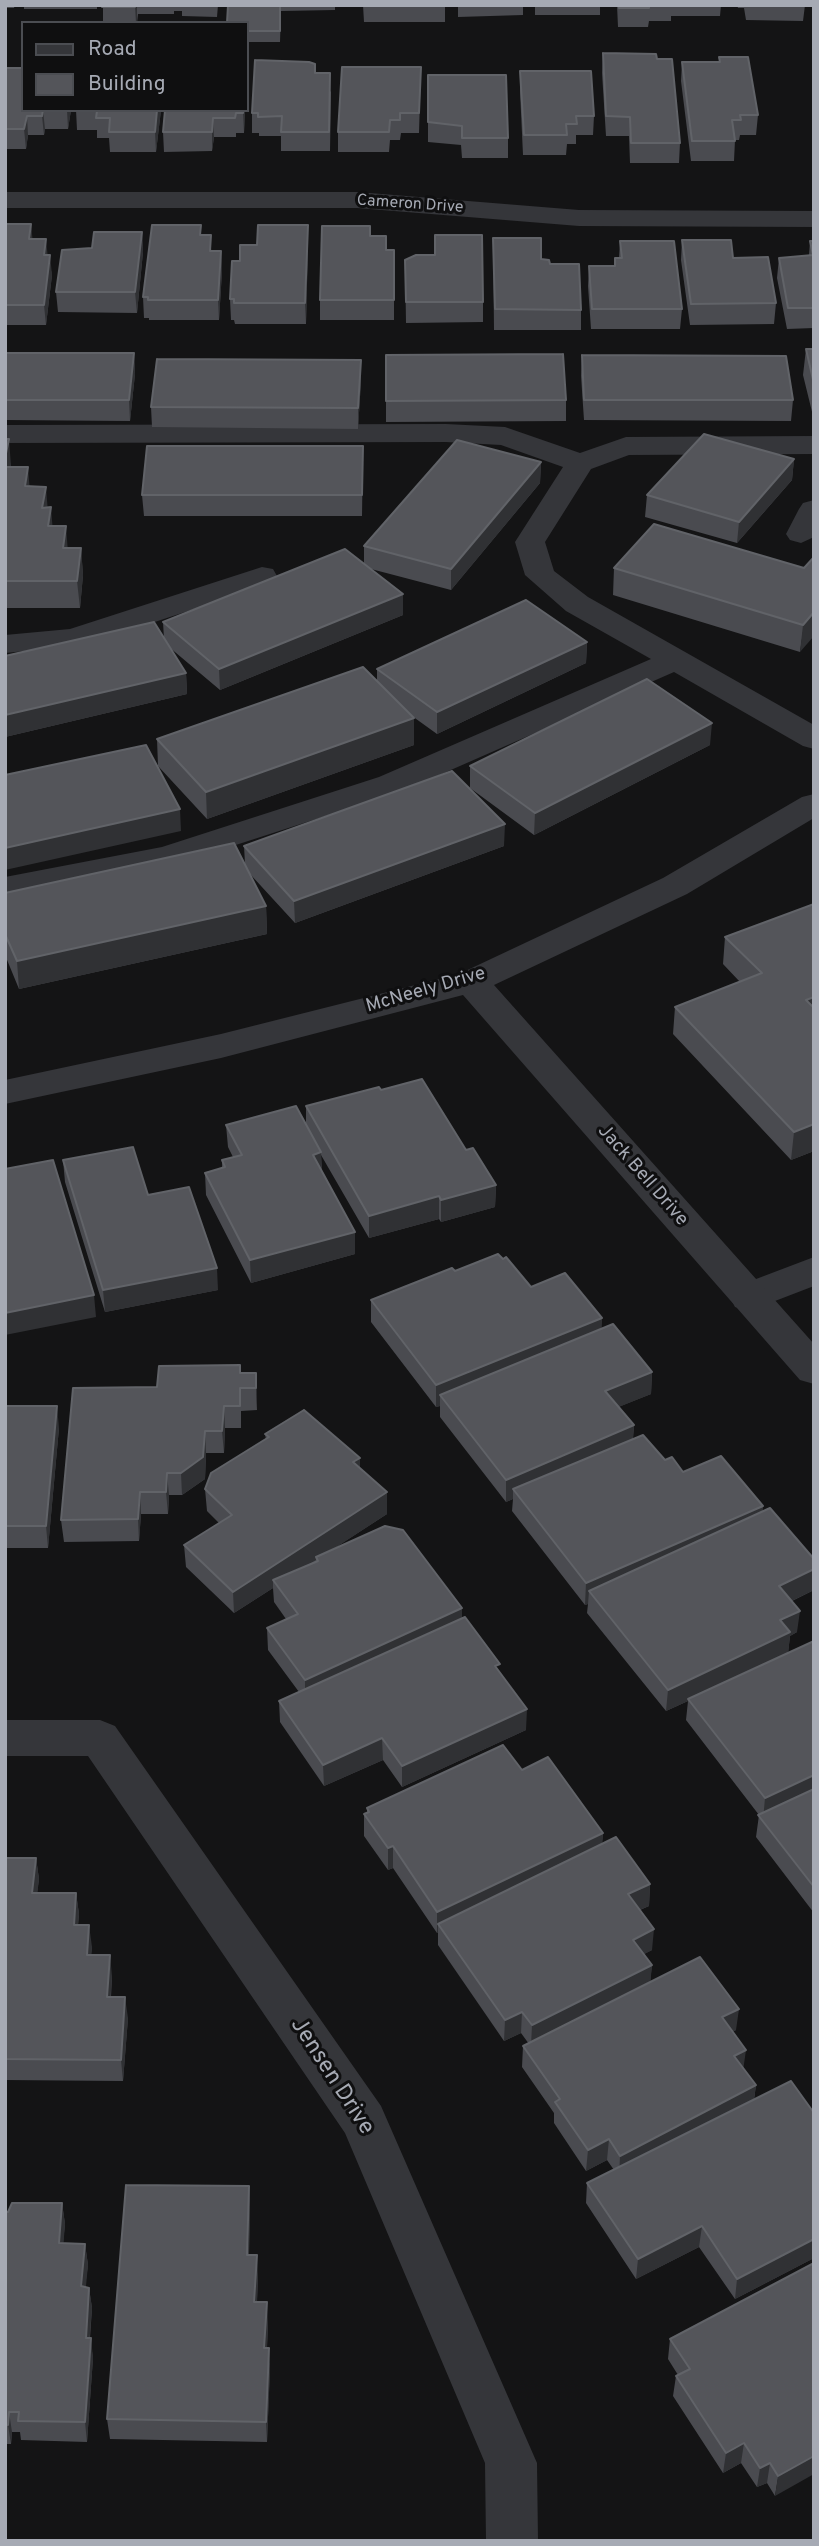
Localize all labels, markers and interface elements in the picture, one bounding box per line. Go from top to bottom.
legend [21,21,248,112]
text: Road [88,36,137,63]
text: Building [88,71,166,98]
street label: Cameron Drive [356,192,464,218]
street label: McNeely Drive [363,963,489,1019]
street label: Jack Bell Drive [592,1121,692,1231]
street label: Jensen Drive [283,2013,379,2141]

